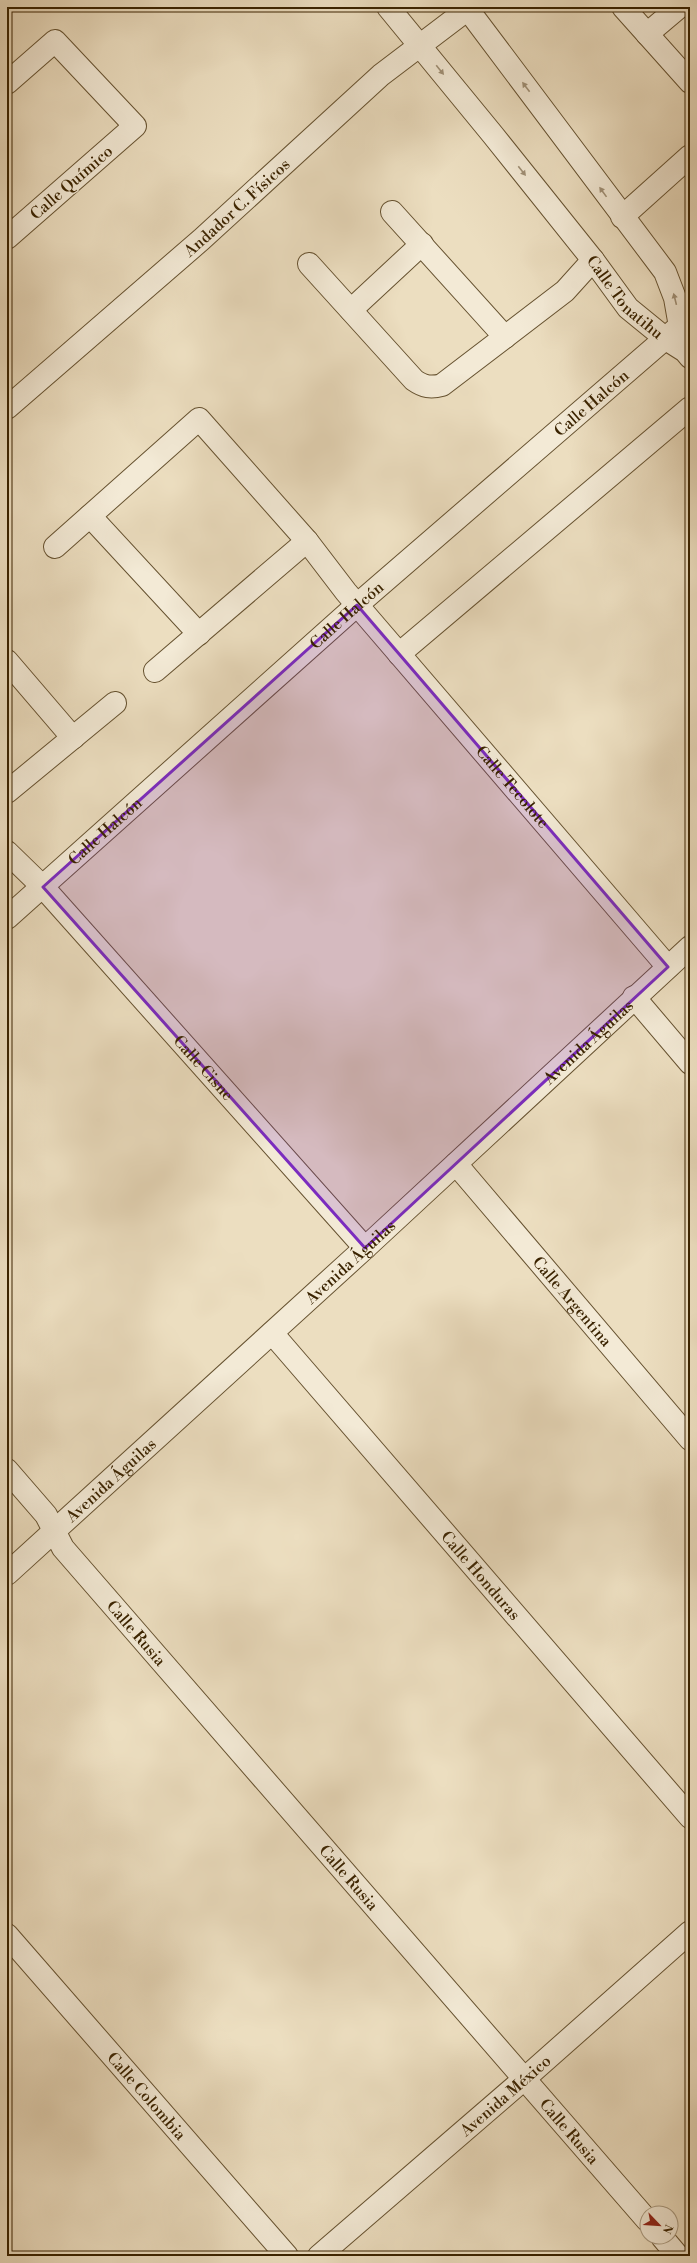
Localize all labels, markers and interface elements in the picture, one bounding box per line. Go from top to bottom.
one-way arrow [435,64,444,75]
one-way arrow [523,82,531,92]
street label: Calle Químico [26,141,117,224]
street label: Andador C. Físicos [179,155,294,262]
one-way arrow [517,165,526,176]
one-way arrow [599,186,607,197]
street label: Calle Tonatihu [582,252,667,344]
one-way arrow [671,293,677,305]
street label: Calle Halcón [550,365,634,441]
street label: Calle Halcón [306,577,388,654]
street label: Calle Tecolote [471,742,553,832]
street label: Calle Halcón [64,793,147,870]
street label: Avenida Águilas [539,996,638,1090]
street label: Calle Cisne [169,1031,238,1105]
street label: Avenida Águilas [301,1216,400,1309]
street label: Calle Argentina [528,1253,616,1352]
street label: Avenida Águilas [61,1434,161,1527]
street label: Calle Honduras [436,1527,524,1625]
street label: Calle Rusia [102,1596,170,1671]
street label: Calle Rusia [314,1841,383,1916]
street label: Calle Colombia [102,2048,191,2145]
street label: Avenida México [455,2051,555,2142]
street label: Calle Rusia [535,2095,603,2169]
north arrow [639,2205,679,2245]
text: N [659,2222,675,2236]

